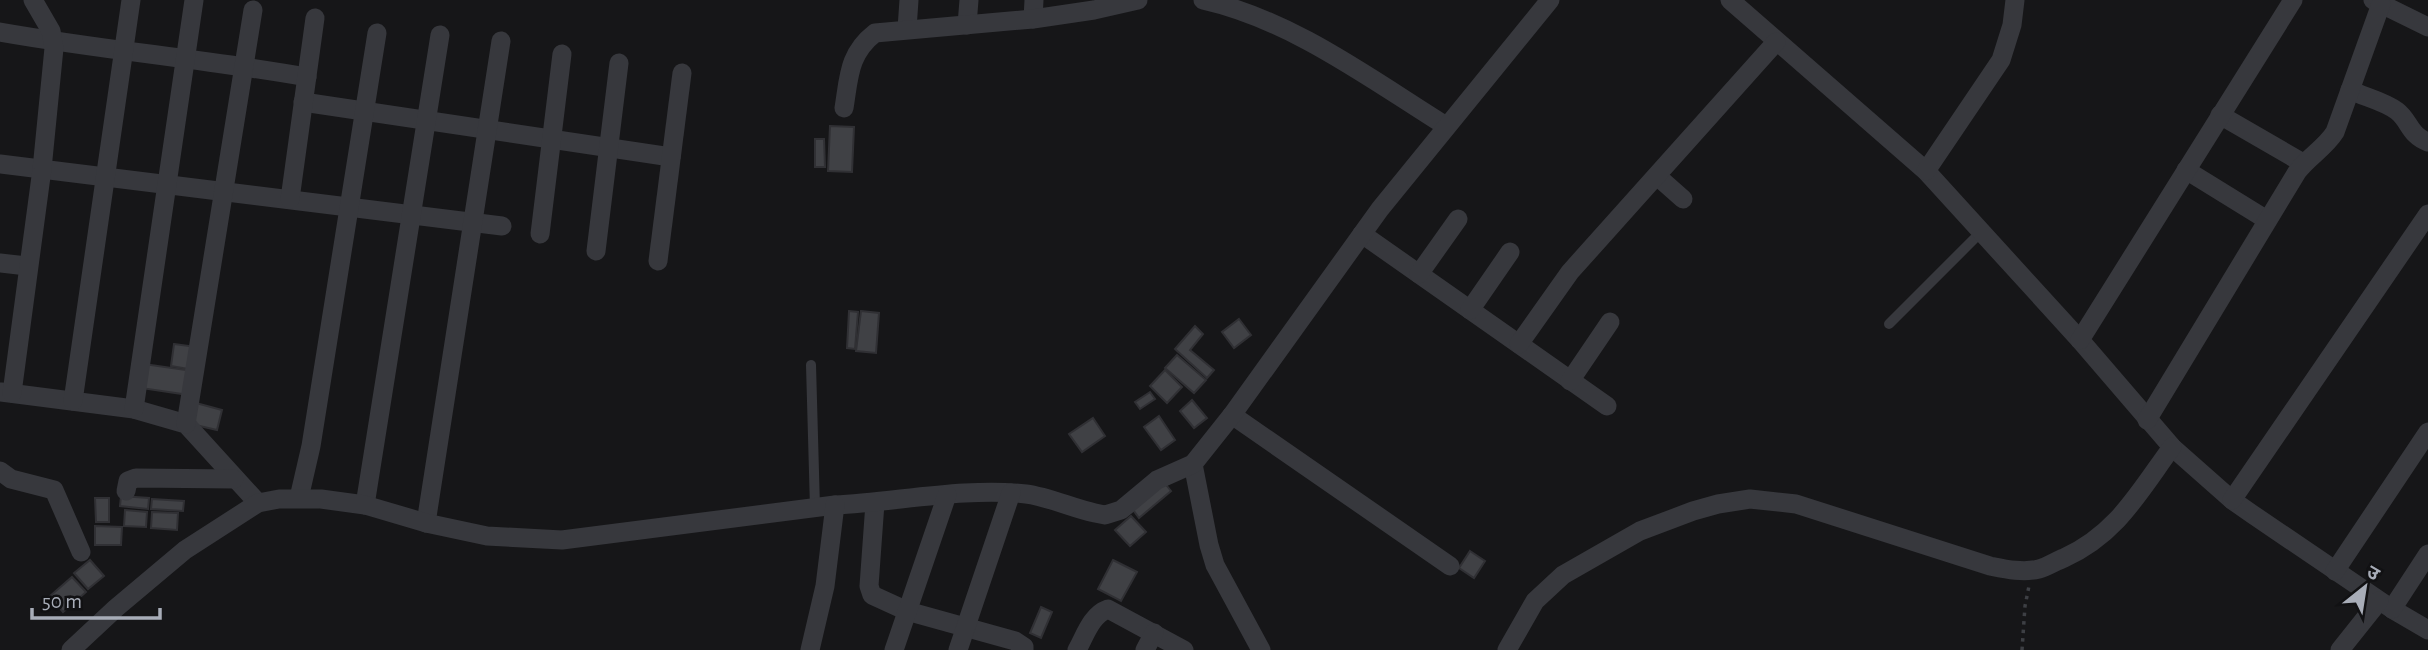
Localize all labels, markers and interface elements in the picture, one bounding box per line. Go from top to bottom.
north arrow [2330,552,2400,622]
text: उ [2363,563,2383,585]
scale bar [32,576,159,620]
text: 50 m [42,591,82,612]

